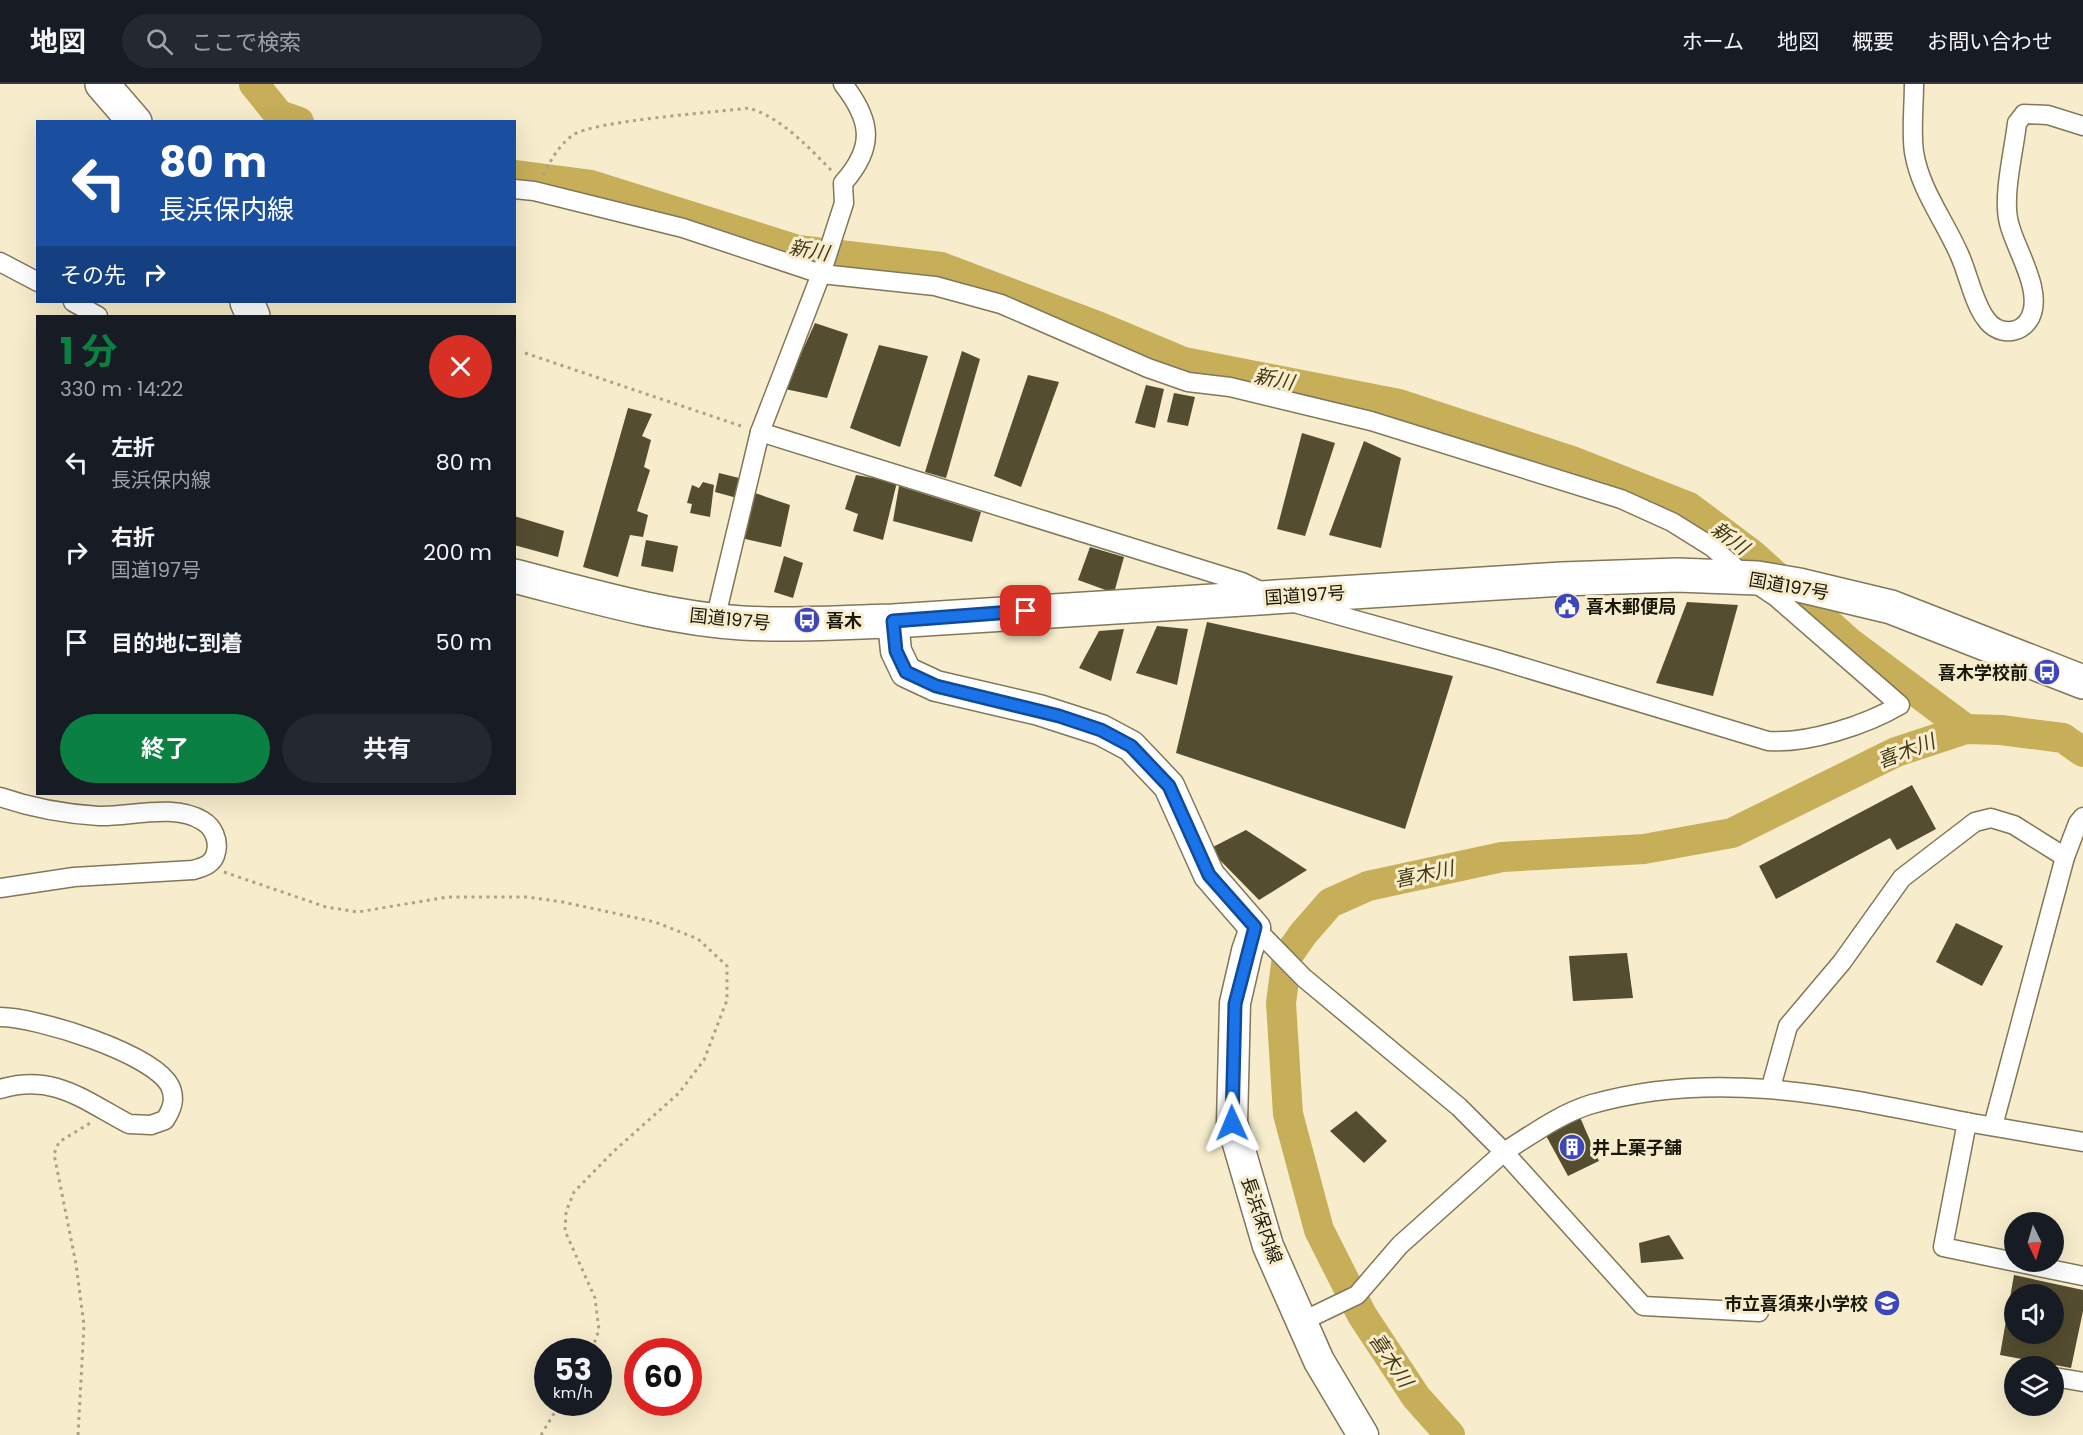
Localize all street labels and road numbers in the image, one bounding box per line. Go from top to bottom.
street label: 国道197号 [1747,567,1831,605]
street label: 国道197号 [1264,580,1346,610]
street label: 国道197号 [688,602,772,636]
street label: 長浜保内線 [1236,1173,1288,1267]

